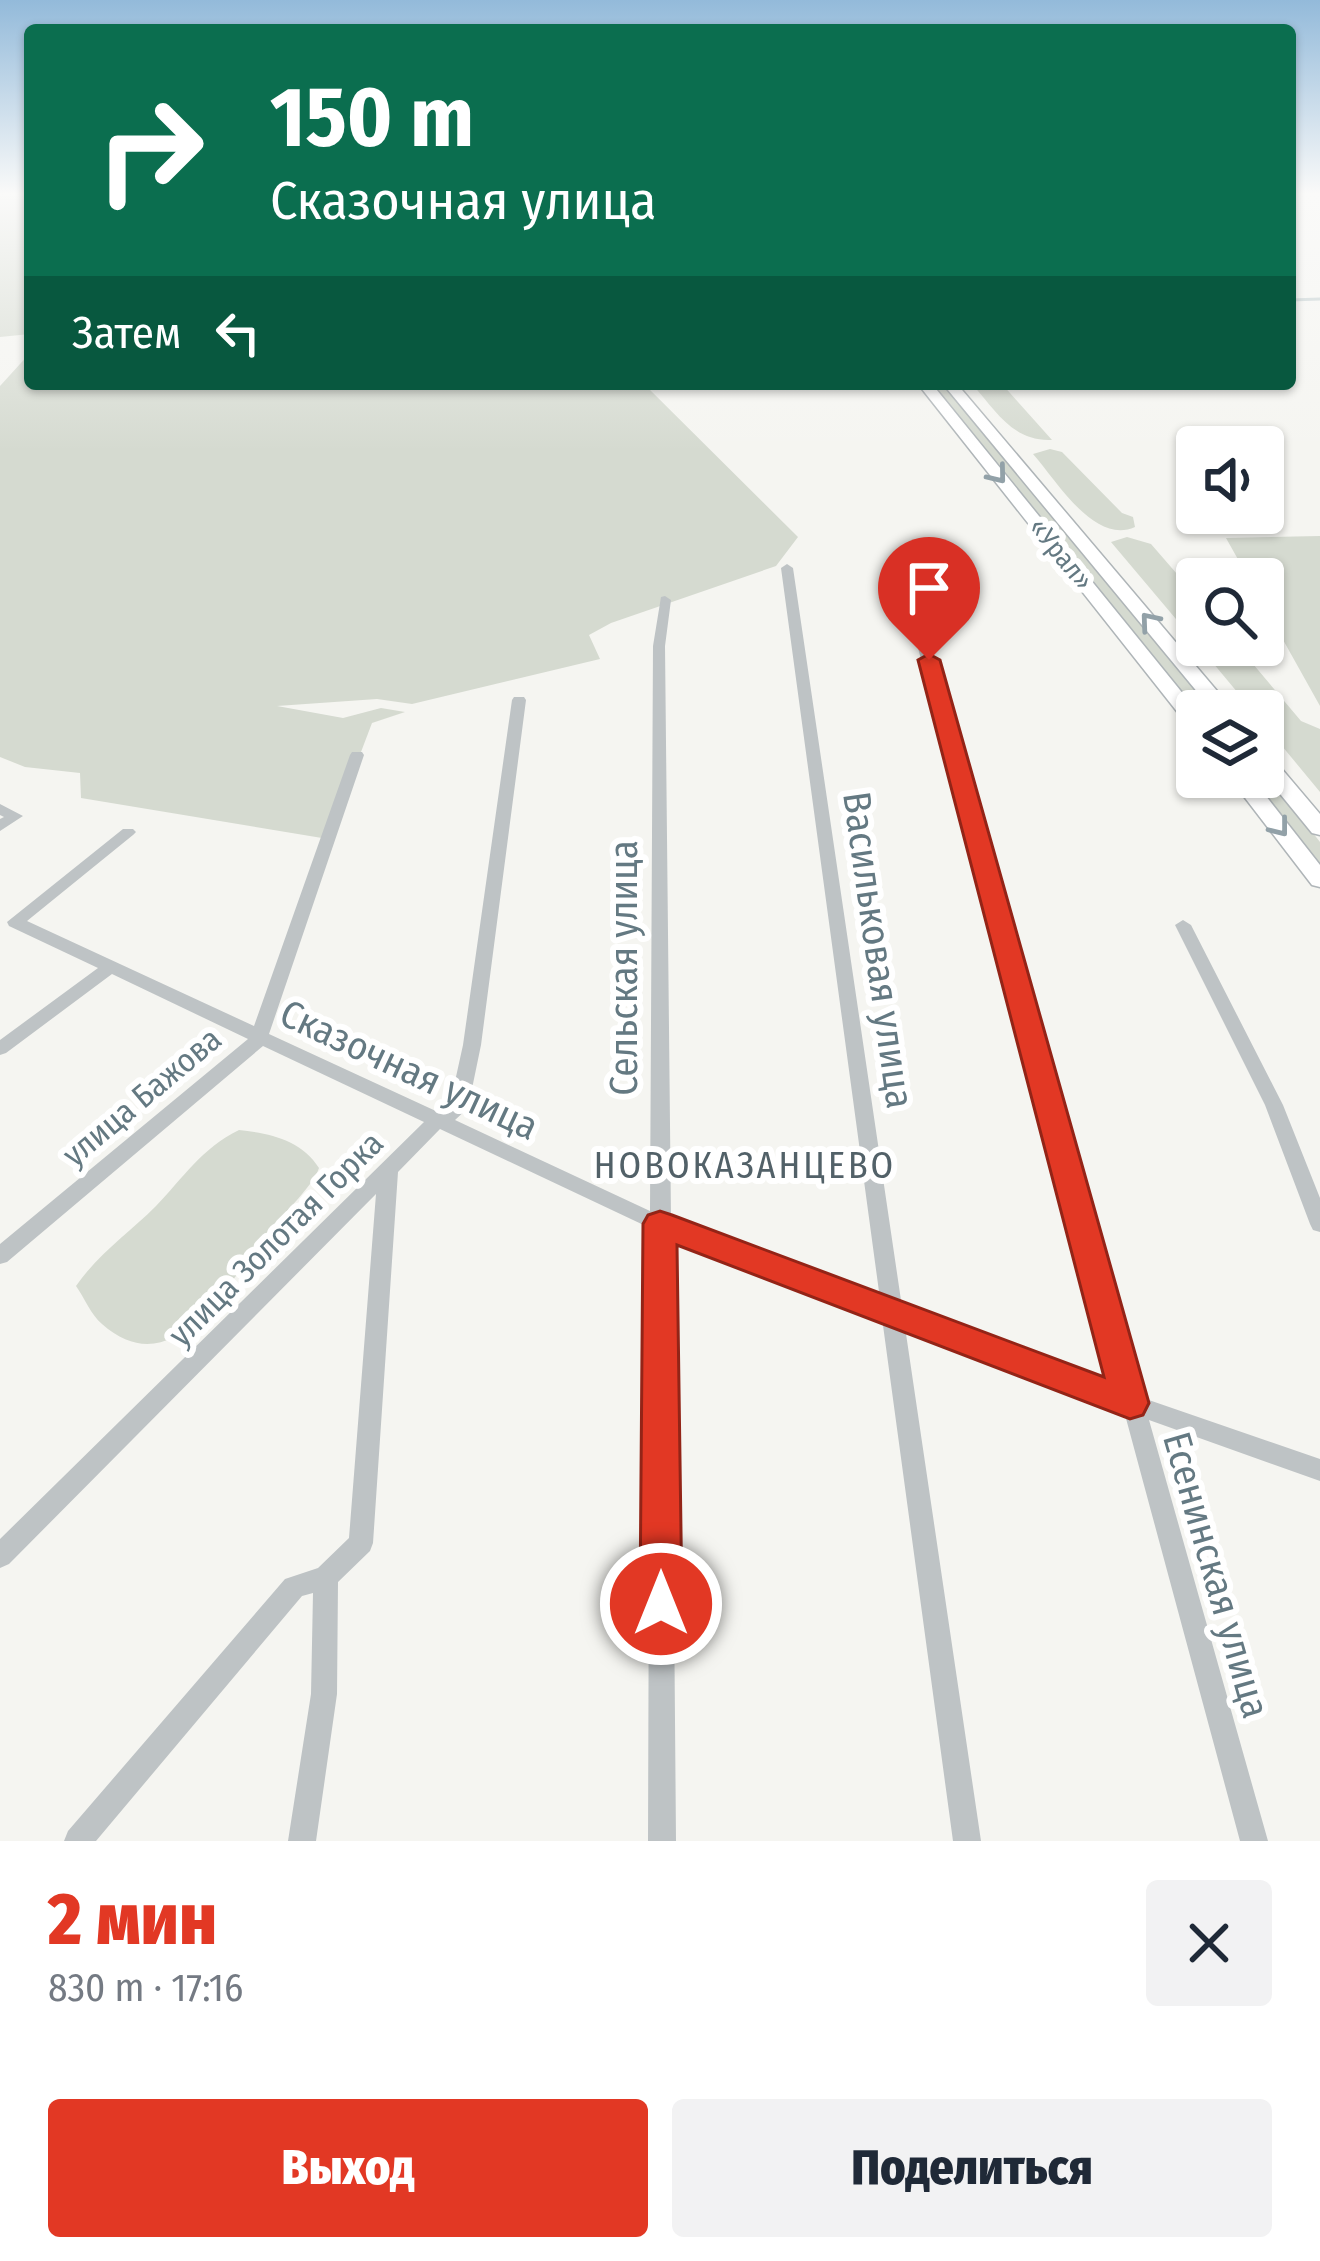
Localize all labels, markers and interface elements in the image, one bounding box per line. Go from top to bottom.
text: 150 m [270,67,474,168]
icon: right [72,72,228,228]
text: Сказочная улица [270,169,656,233]
icon: left [205,300,271,366]
text: Затем [72,306,181,360]
map controls [1176,426,1284,798]
button: sound [1176,426,1284,534]
one-way arrow [984,462,1005,484]
street label: «Урал» [1022,512,1100,596]
pin [878,537,980,660]
icon: arrive [896,555,962,621]
button: search [1176,558,1284,666]
one-way arrow [1142,613,1164,635]
button: layers [1176,690,1284,798]
street label: Васильковая улица [833,789,923,1111]
one-way arrow [1266,814,1287,836]
street label: Сельская улица [601,840,647,1096]
street label: Сказочная улица [273,990,545,1150]
street label: улица Бажова [55,1019,229,1175]
street label: улица Золотая Горка [160,1123,392,1355]
district label: НОВОКАЗАНЦЕВО [594,1144,896,1188]
street label: Есенинская улица [1153,1427,1279,1723]
position arrow [598,1541,724,1667]
text: 2 мин [48,1877,217,1963]
button: close [1146,1880,1272,2006]
text: 830 m · 17:16 [48,1965,243,2011]
button: Выход [48,2099,648,2237]
button: Поделиться [672,2099,1272,2237]

